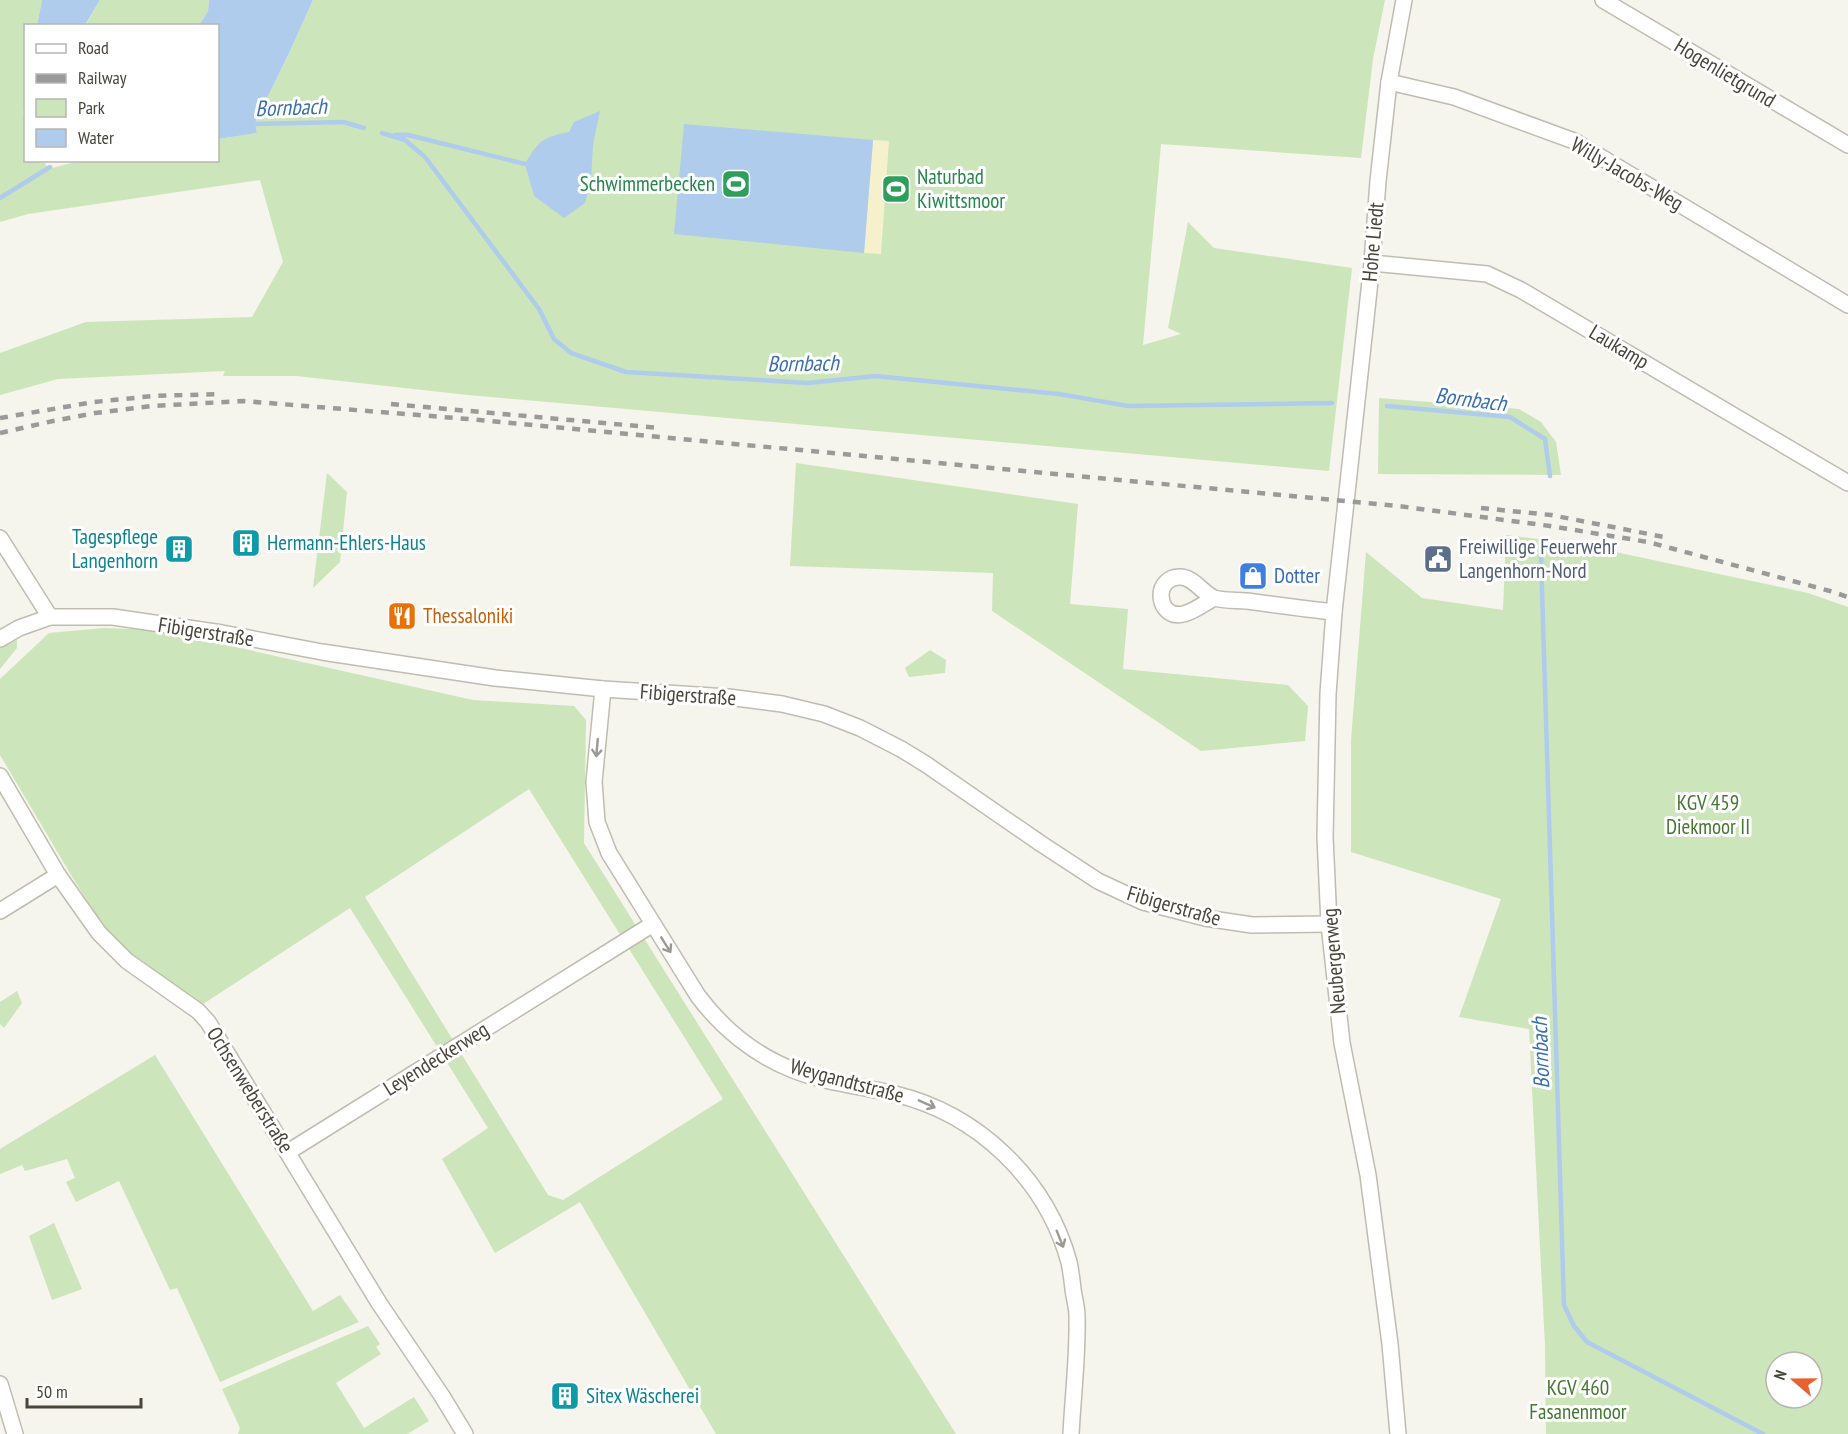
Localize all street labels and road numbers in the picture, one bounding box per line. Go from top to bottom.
street label: Hogenlietgrund [1670,32,1781,113]
street label: Willy-Jacobs-Weg [1566,131,1688,217]
street label: Hohe Liedt [1356,201,1389,283]
street label: Laukamp [1584,318,1654,375]
street label: Fibigerstraße [156,611,256,652]
street label: Fibigerstraße [639,678,737,711]
street label: Fibigerstraße [1124,879,1224,932]
street label: Neubergerweg [1315,907,1352,1015]
street label: Leyendeckerweg [378,1016,493,1102]
street label: Ochsenweberstraße [201,1022,300,1158]
street label: Weygandtstraße [787,1052,907,1109]

